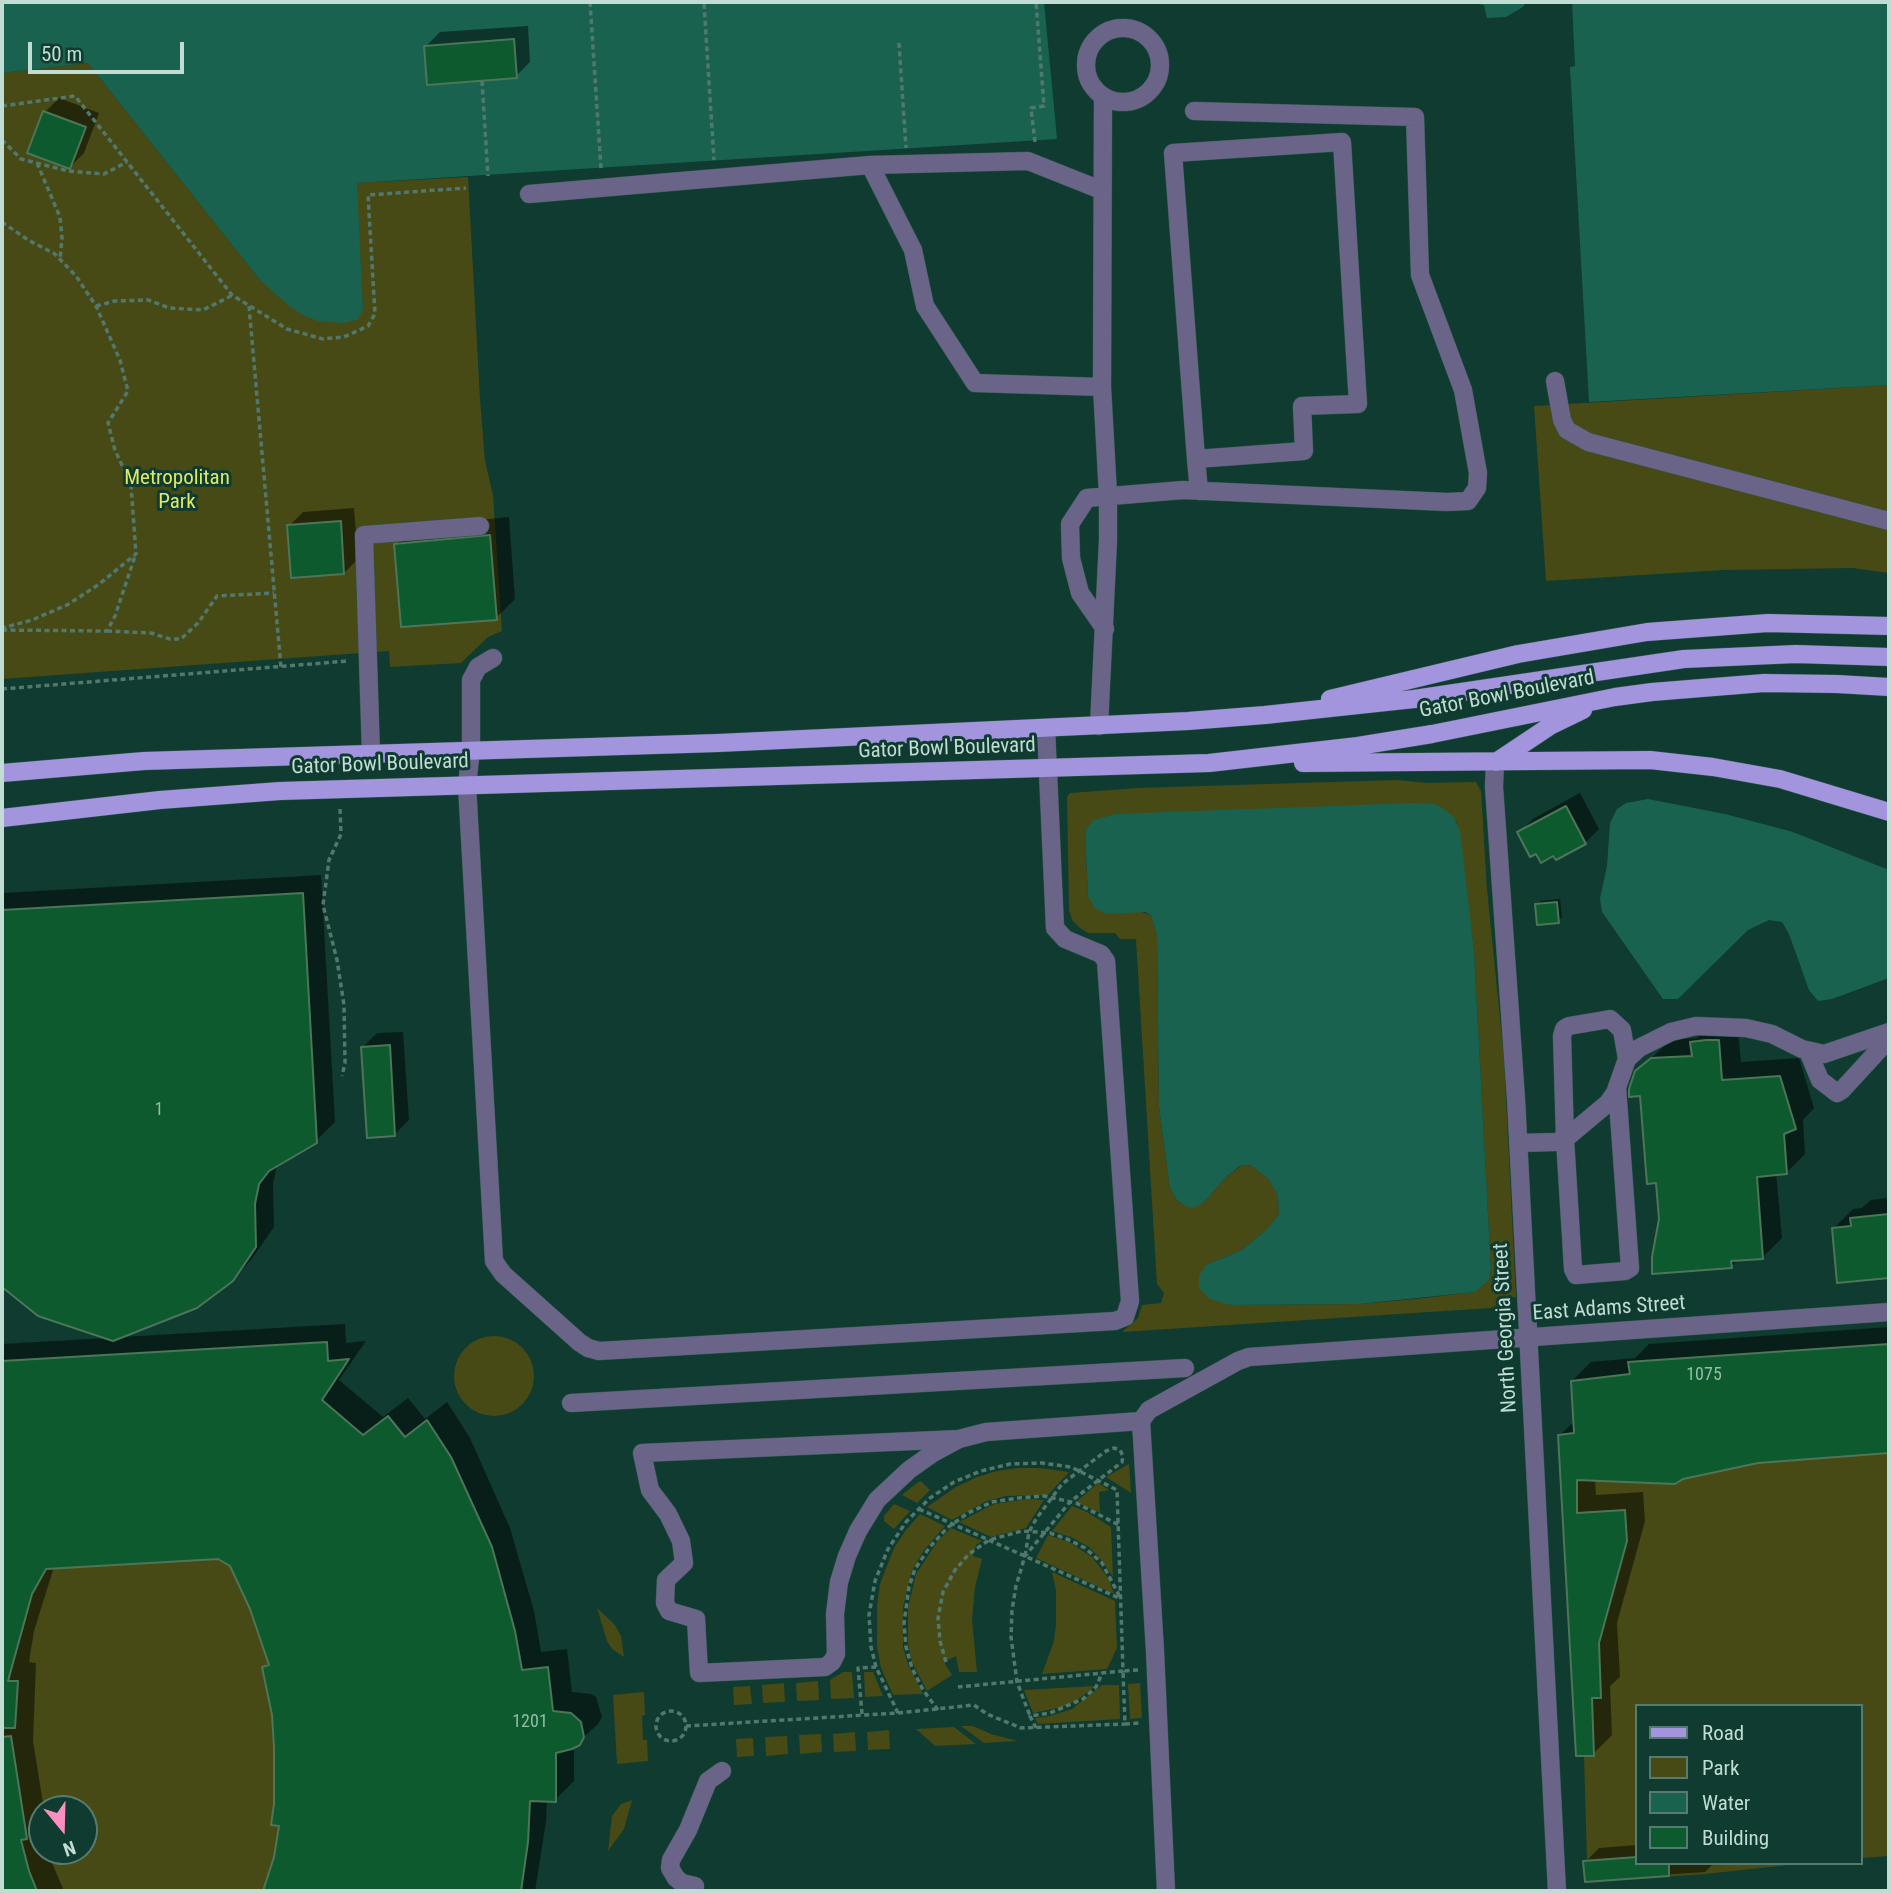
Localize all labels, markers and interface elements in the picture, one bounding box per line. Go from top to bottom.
scale bar [32,28,187,72]
text: 50 m [41,42,82,66]
park label: Metropolitan Park [124,466,230,516]
street label: Gator Bowl Boulevard [1417,666,1597,724]
street label: Gator Bowl Boulevard [858,733,1036,765]
street label: Gator Bowl Boulevard [291,749,469,781]
house number: 1 [155,1099,163,1121]
street label: North Georgia Street [1489,1243,1523,1413]
street label: East Adams Street [1532,1291,1686,1327]
house number: 1075 [1686,1364,1722,1386]
legend [1636,1704,1863,1865]
house number: 1201 [512,1711,548,1733]
text: Road [1702,1721,1744,1745]
text: Park [1702,1756,1739,1780]
text: Water [1702,1791,1750,1815]
north arrow [28,1795,98,1865]
text: Building [1702,1826,1769,1850]
text: N [60,1836,79,1861]

